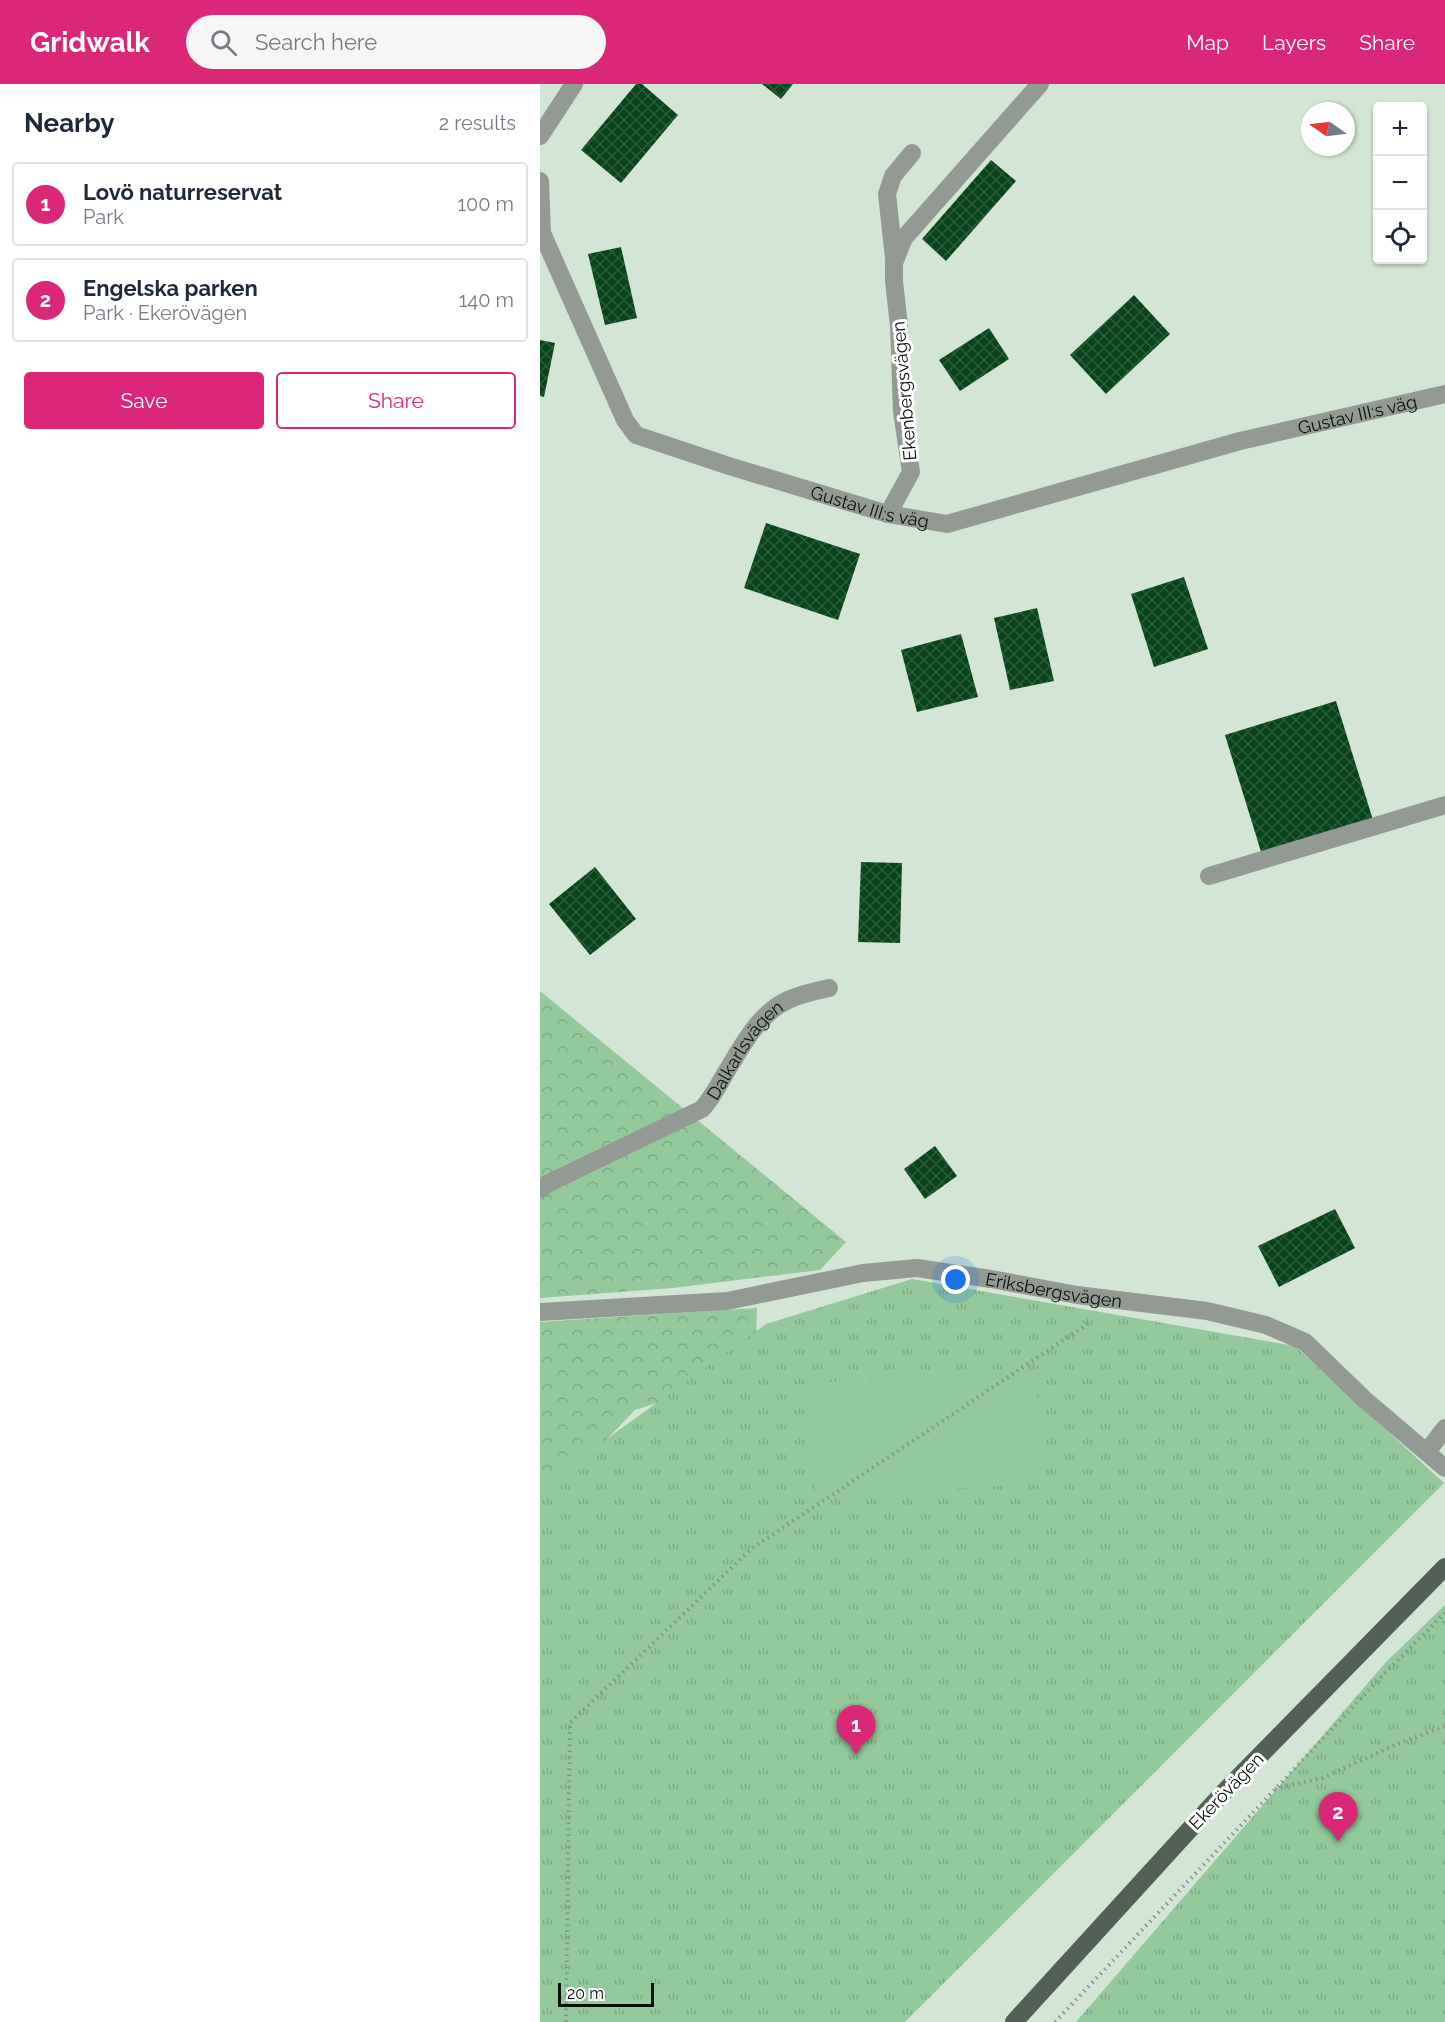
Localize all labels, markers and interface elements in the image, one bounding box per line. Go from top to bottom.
search box [186,15,606,69]
text: Gridwalk [30,26,150,59]
icon: search [207,26,240,59]
text: Search here [255,29,377,55]
text: Map [1186,30,1229,55]
text: Layers [1262,30,1326,55]
text: Share [1359,30,1415,55]
north arrow [1301,102,1355,156]
map controls [1373,102,1427,264]
button: + [1373,102,1427,156]
text: Nearby [24,108,114,138]
text: 2 results [439,111,516,135]
button: − [1373,156,1427,210]
text: Lovö naturreservat [83,179,282,205]
text: 1 [41,192,50,216]
text: 100 m [457,192,514,216]
text: Park [83,205,124,229]
button: locate [1373,210,1427,264]
text: Engelska parken [83,275,258,301]
text: 2 [40,288,51,312]
text: 140 m [459,288,514,312]
text: Park · Ekerövägen [83,301,247,325]
street label: Ekenbergsvägen [887,320,921,462]
button: Save [24,372,264,429]
button: Share [276,372,516,429]
street label: Gustav III:s väg [1296,390,1419,438]
street label: Gustav III:s väg [808,481,931,531]
street label: Dalkarlsvägen [702,995,786,1103]
your location [941,1265,970,1294]
street label: Eriksbergsvägen [984,1268,1123,1311]
pin: 1 [836,1706,876,1755]
street label: Ekerövägen [1184,1748,1268,1834]
pin: 2 [1318,1792,1358,1842]
scale bar [558,1980,654,2008]
text: 20 m [567,1984,604,2003]

